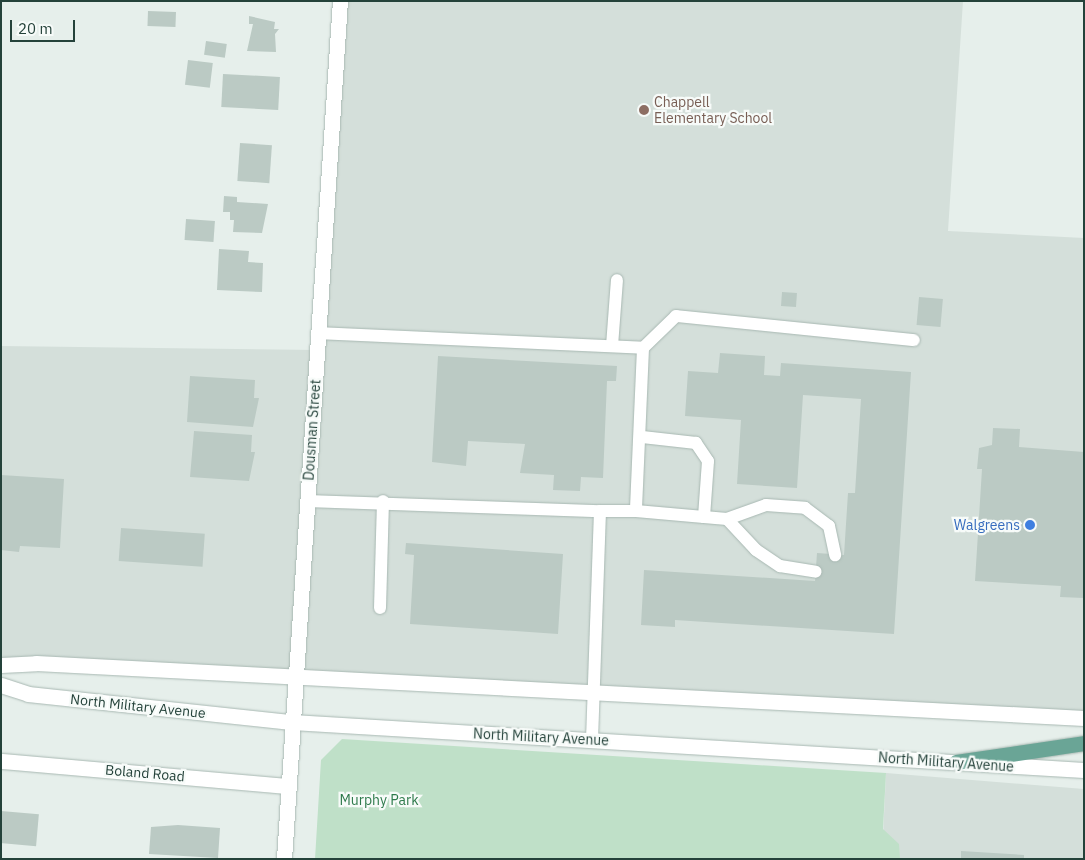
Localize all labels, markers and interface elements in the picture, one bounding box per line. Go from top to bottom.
scale bar [12,10,78,42]
text: 20 m [18,19,53,38]
place label: Chappell Elementary School [654,94,772,126]
marker: Chappell Elementary School [638,104,650,116]
street label: Dousman Street [300,379,324,481]
place label: Walgreens [954,517,1020,533]
marker: Walgreens [1024,519,1036,531]
street label: North Military Avenue [70,691,206,721]
street label: North Military Avenue [473,725,609,749]
street label: North Military Avenue [878,749,1014,775]
street label: Boland Road [105,761,185,785]
park label: Murphy Park [339,792,419,808]

